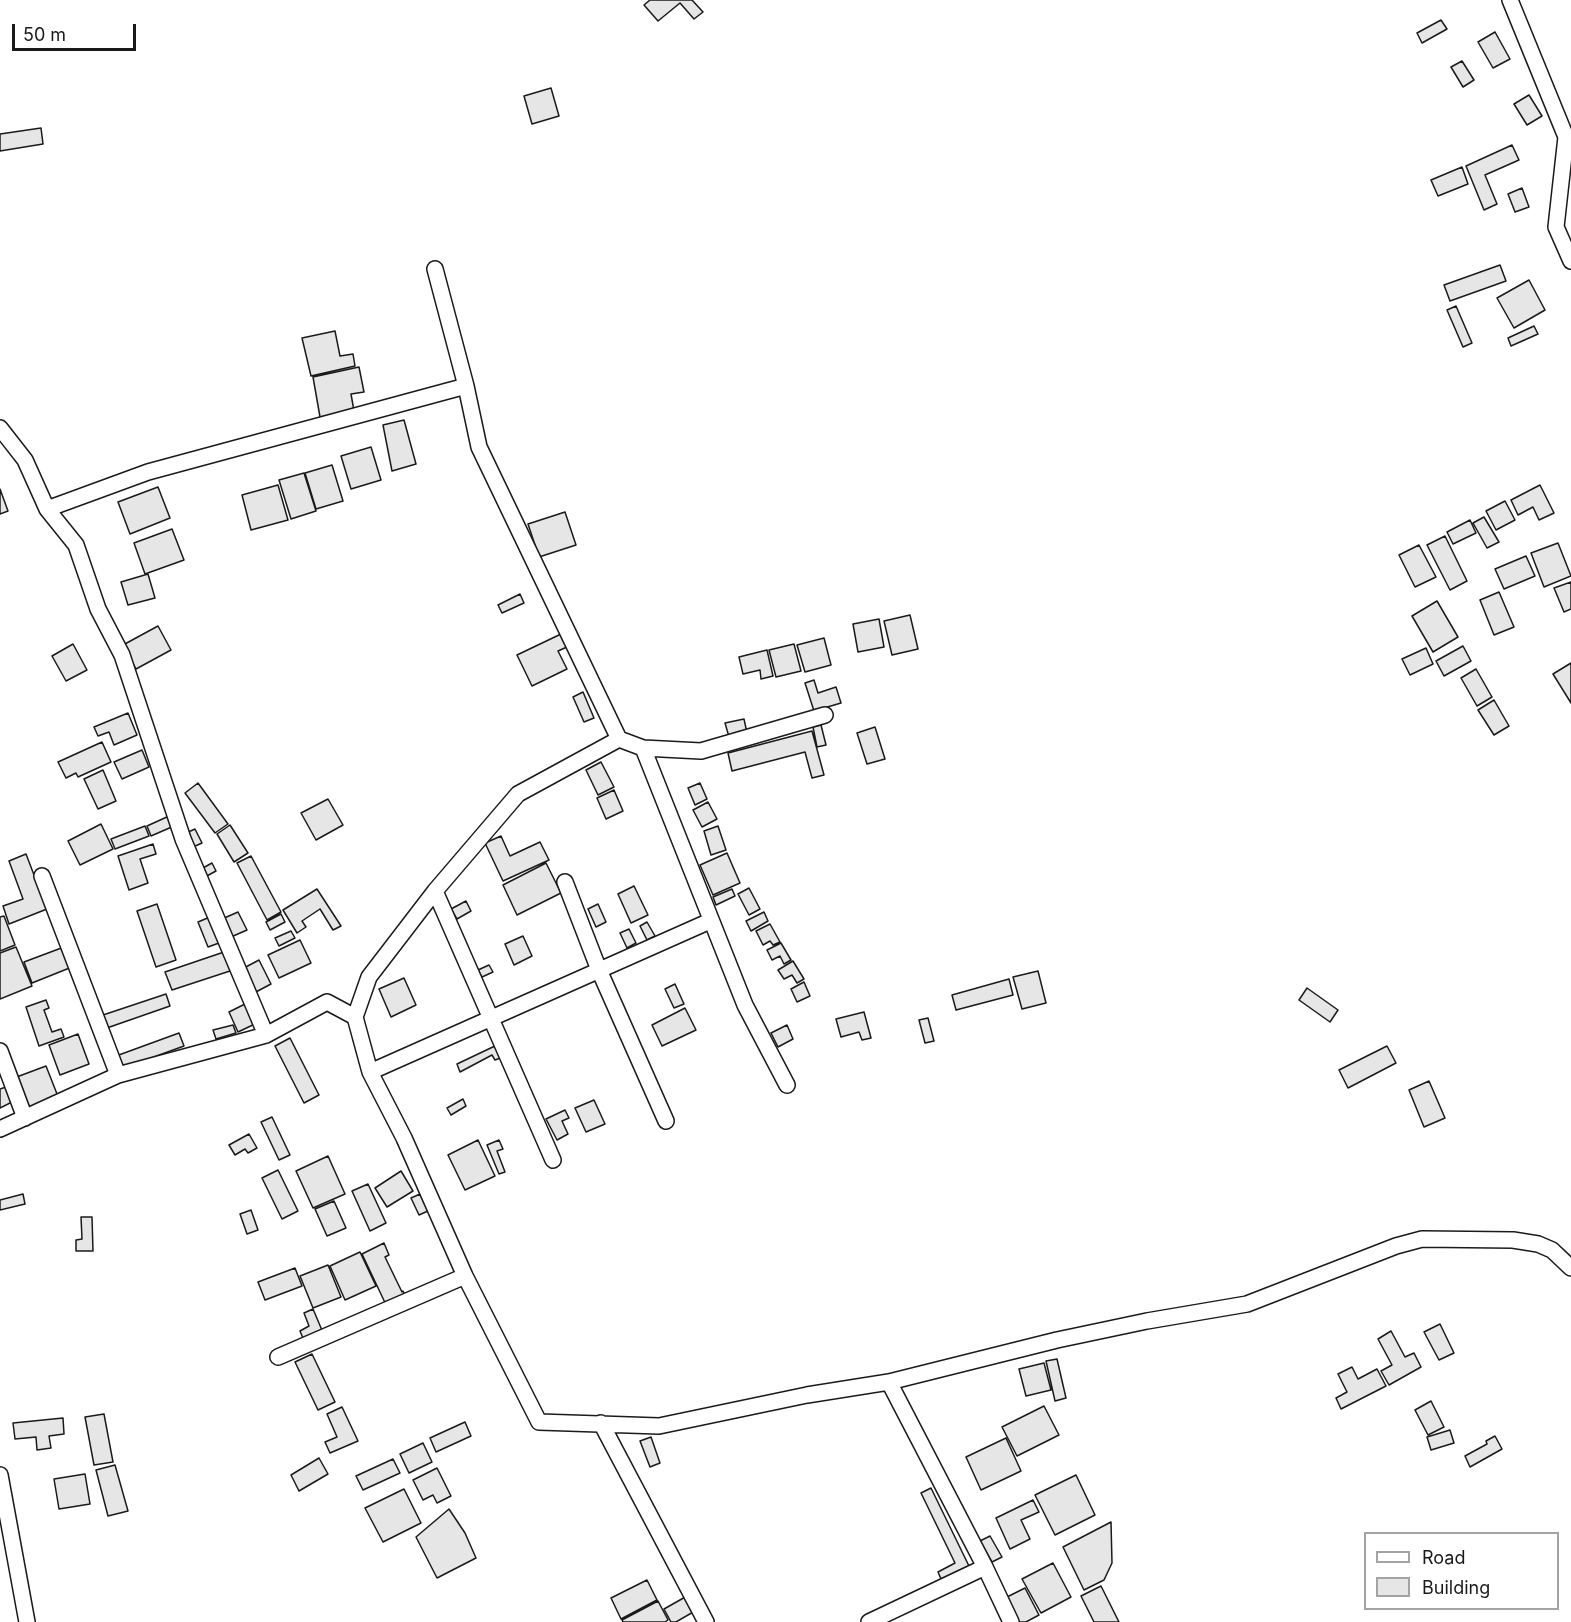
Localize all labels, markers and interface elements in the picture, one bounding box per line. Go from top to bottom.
scale bar [15,12,140,50]
text: 50 m [23,24,66,45]
legend [1364,1532,1559,1610]
text: Road [1422,1547,1465,1568]
text: Building [1422,1577,1490,1598]

